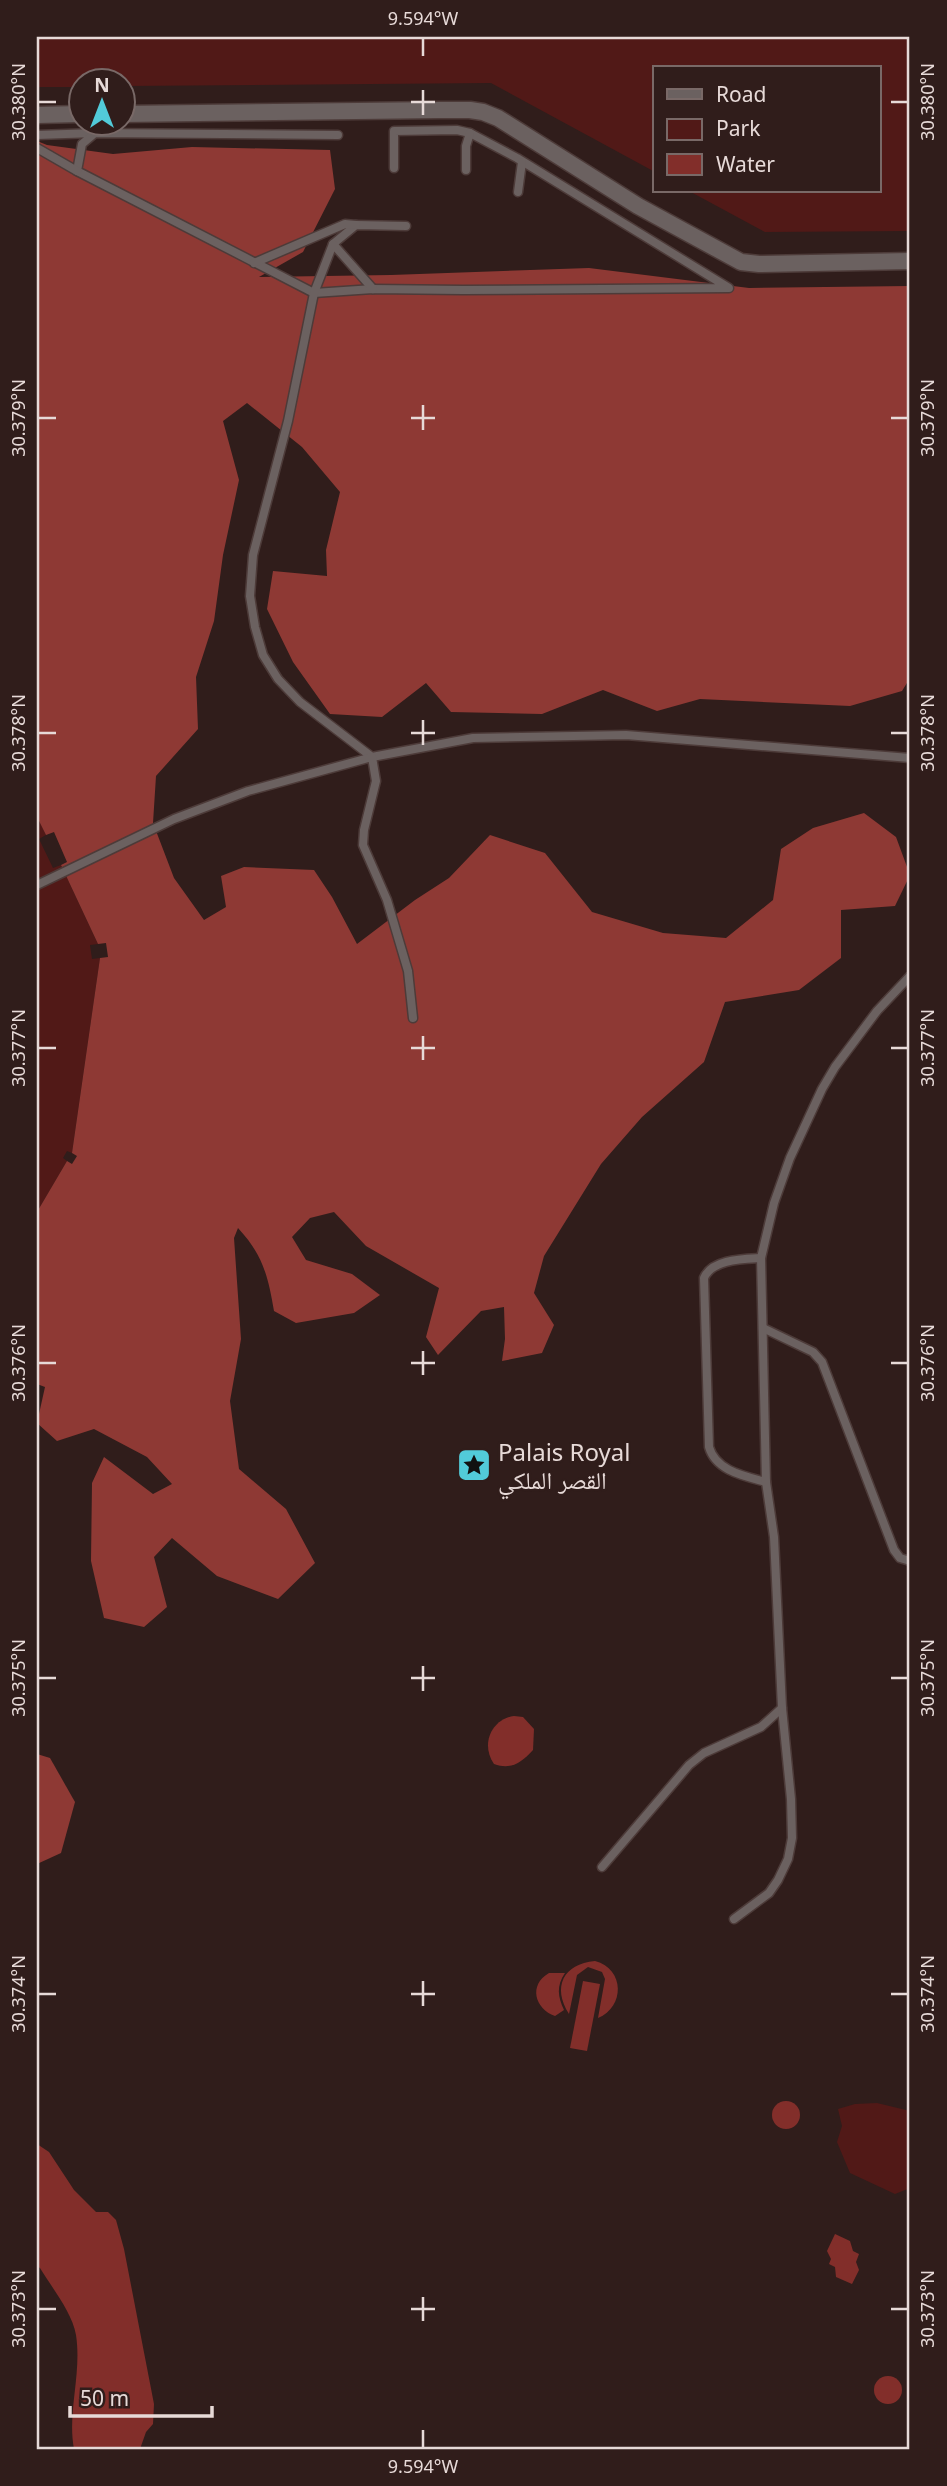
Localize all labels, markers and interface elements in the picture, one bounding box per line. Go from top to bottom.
text: 9.594°W [388,6,458,30]
text: 30.380°N [6,63,30,141]
text: 30.380°N [915,63,939,141]
north arrow [66,66,136,136]
legend [653,66,880,192]
text: N [94,72,110,98]
text: Road [716,80,766,108]
text: Park [716,114,761,142]
text: Water [716,150,775,178]
text: 30.379°N [6,379,30,457]
text: 30.379°N [915,379,939,457]
text: 30.378°N [6,694,30,772]
text: 30.378°N [915,694,939,772]
text: 30.377°N [6,1009,30,1087]
text: 30.377°N [915,1009,939,1087]
text: 30.376°N [6,1324,30,1402]
text: 30.376°N [915,1324,939,1402]
place label: Palais Royal القصر الملكي [498,1435,630,1500]
place icon: Palais Royal القصر الملكي [455,1446,493,1484]
text: 30.375°N [6,1639,30,1717]
text: 30.375°N [915,1639,939,1717]
text: 30.374°N [6,1955,30,2033]
text: 30.374°N [915,1955,939,2033]
text: 30.373°N [6,2270,30,2348]
text: 30.373°N [915,2270,939,2348]
scale bar [70,2374,212,2418]
text: 50 m [80,2384,129,2412]
text: 9.594°W [388,2454,458,2478]

